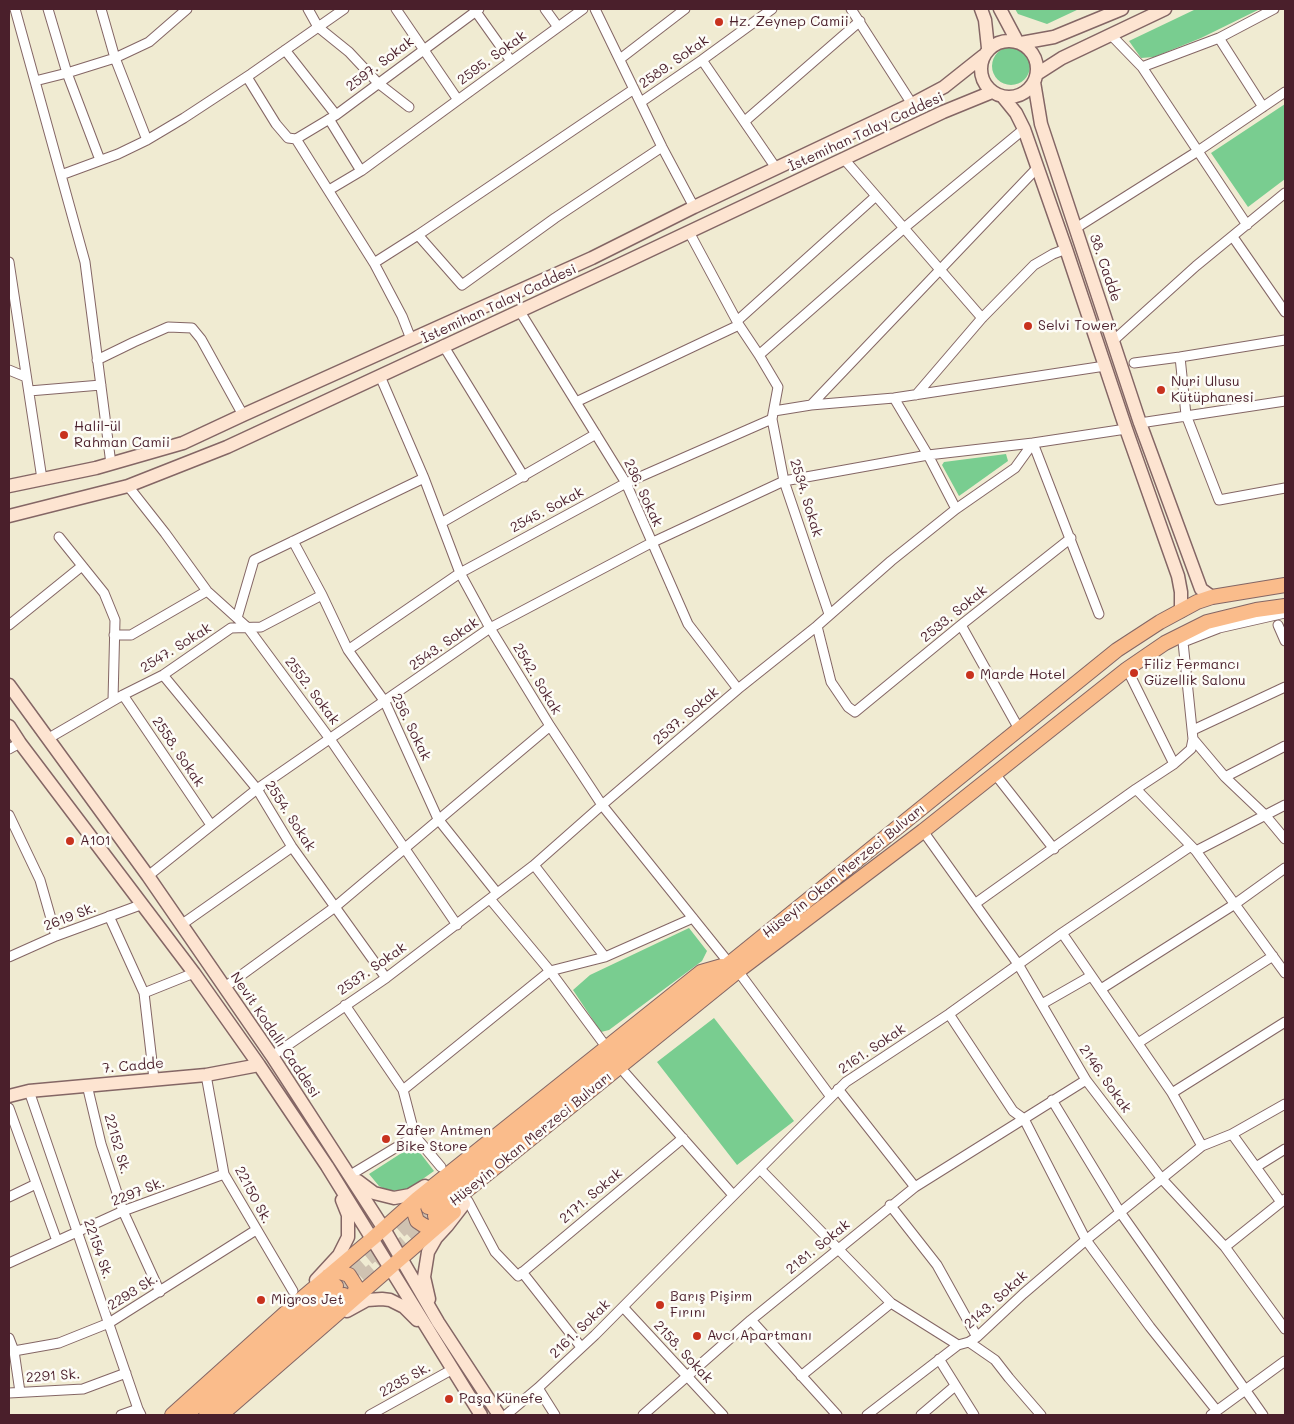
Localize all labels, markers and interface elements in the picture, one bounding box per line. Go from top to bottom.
place label: Hz. Zeynep Camii [729,14,849,30]
marker: Hz. Zeynep Camii [713,16,725,28]
street label: 2595. Sokak [454,27,530,89]
street label: 2589. Sokak [636,32,712,92]
street label: 2597. Sokak [343,33,417,95]
street label: İstemihan Talay Caddesi [786,89,946,175]
street label: 38. Cadde [1086,232,1124,304]
street label: İstemihan Talay Caddesi [419,261,579,347]
place label: Selvi Tower [1038,318,1117,334]
marker: Selvi Tower [1022,320,1034,332]
place label: Nuri Ulusu Kütüphanesi [1171,374,1254,407]
marker: Nuri Ulusu Kütüphanesi [1155,384,1167,396]
place label: Halil-ül Rahman Camii [74,419,170,452]
marker: Halil-ül Rahman Camii [58,429,70,441]
street label: 236. Sokak [620,456,666,530]
street label: 2534. Sokak [786,457,826,539]
street label: 2545. Sokak [507,484,587,536]
street label: 2533. Sokak [917,582,991,646]
street label: 2543. Sokak [406,614,482,674]
street label: 2547. Sokak [137,620,215,676]
street label: 2542. Sokak [509,640,565,718]
street label: 2552. Sokak [281,654,343,728]
place label: Filiz Fermancı Güzellik Salonu [1144,657,1246,690]
place label: Marde Hotel [980,667,1066,683]
marker: Filiz Fermancı Güzellik Salonu [1128,667,1140,679]
marker: Marde Hotel [964,669,976,681]
street label: 2537. Sokak [650,684,722,748]
street label: 256. Sokak [387,691,435,763]
street label: 2558. Sokak [148,714,208,790]
street label: 2554. Sokak [261,778,319,854]
street label: Hüseyin Okan Merzeci Bulvarı [759,800,929,942]
place label: A101 [80,833,111,849]
marker: A101 [64,835,76,847]
street label: 2619 Sk. [41,899,99,935]
street label: 2537. Sokak [334,939,410,999]
street label: Nevit Kodallı Caddesi [227,969,323,1101]
street label: 2161. Sokak [835,1020,909,1078]
street label: 2146. Sokak [1075,1042,1135,1116]
street label: 7. Cadde [102,1055,164,1077]
street label: Hüseyin Okan Merzeci Bulvarı [446,1068,616,1210]
street label: 22152 Sk. [100,1112,134,1176]
place label: Zafer Antmen Bike Store [396,1123,491,1156]
marker: Zafer Antmen Bike Store [380,1133,392,1145]
street label: 22150 Sk. [231,1163,275,1227]
street label: 2171. Sokak [556,1165,626,1227]
street label: 2297 Sk. [109,1174,167,1210]
street label: 2181. Sokak [783,1216,853,1278]
street label: 22154 Sk. [80,1217,116,1281]
street label: 2143. Sokak [961,1267,1031,1333]
street label: 2293 Sk. [105,1270,161,1314]
place label: Barış Pişirm Fırını [670,1289,752,1321]
place label: Migros Jet [271,1292,344,1308]
marker: Migros Jet [255,1294,267,1306]
street label: 2161. Sokak [546,1296,614,1362]
marker: Barış Pişirm Fırını [654,1299,666,1311]
street label: 2158. Sokak [650,1317,716,1387]
place label: Avcı Apartmanı [707,1328,812,1344]
marker: Avcı Apartmanı [691,1330,703,1342]
street label: 2235 Sk. [376,1359,434,1401]
street label: 2291 Sk. [25,1366,81,1386]
place label: Paşa Künefe [459,1391,543,1407]
marker: Paşa Künefe [443,1393,455,1405]

